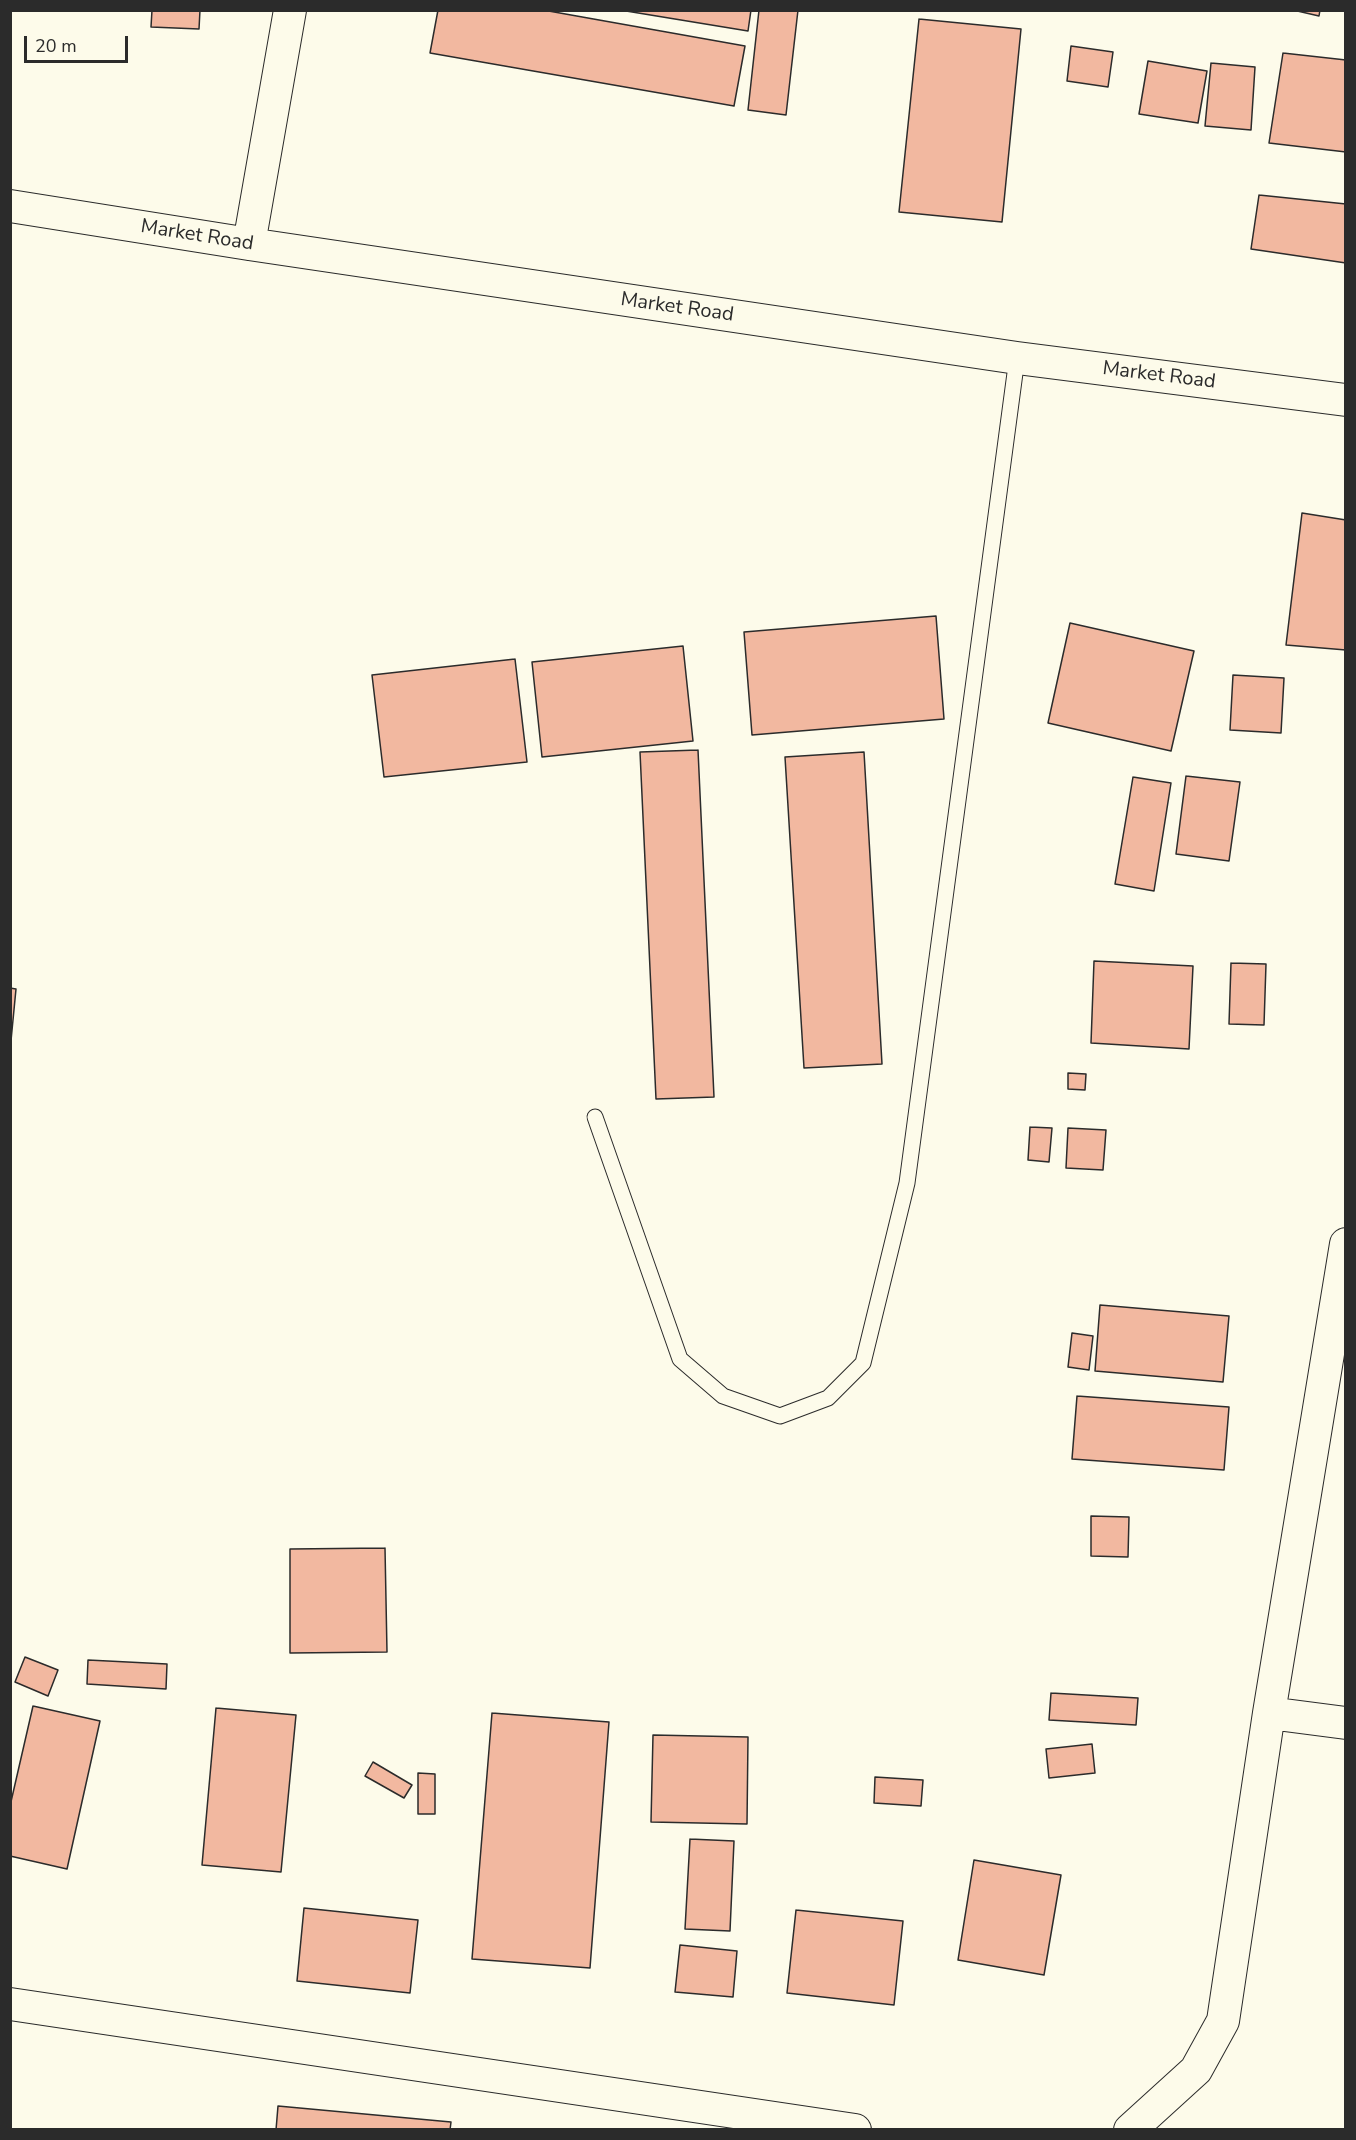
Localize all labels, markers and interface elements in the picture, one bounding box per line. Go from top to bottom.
scale bar [27,24,130,62]
text: 20 m [35,34,77,58]
street label: Market Road [139,215,255,257]
street label: Market Road [619,288,735,328]
street label: Market Road [1101,357,1217,395]

